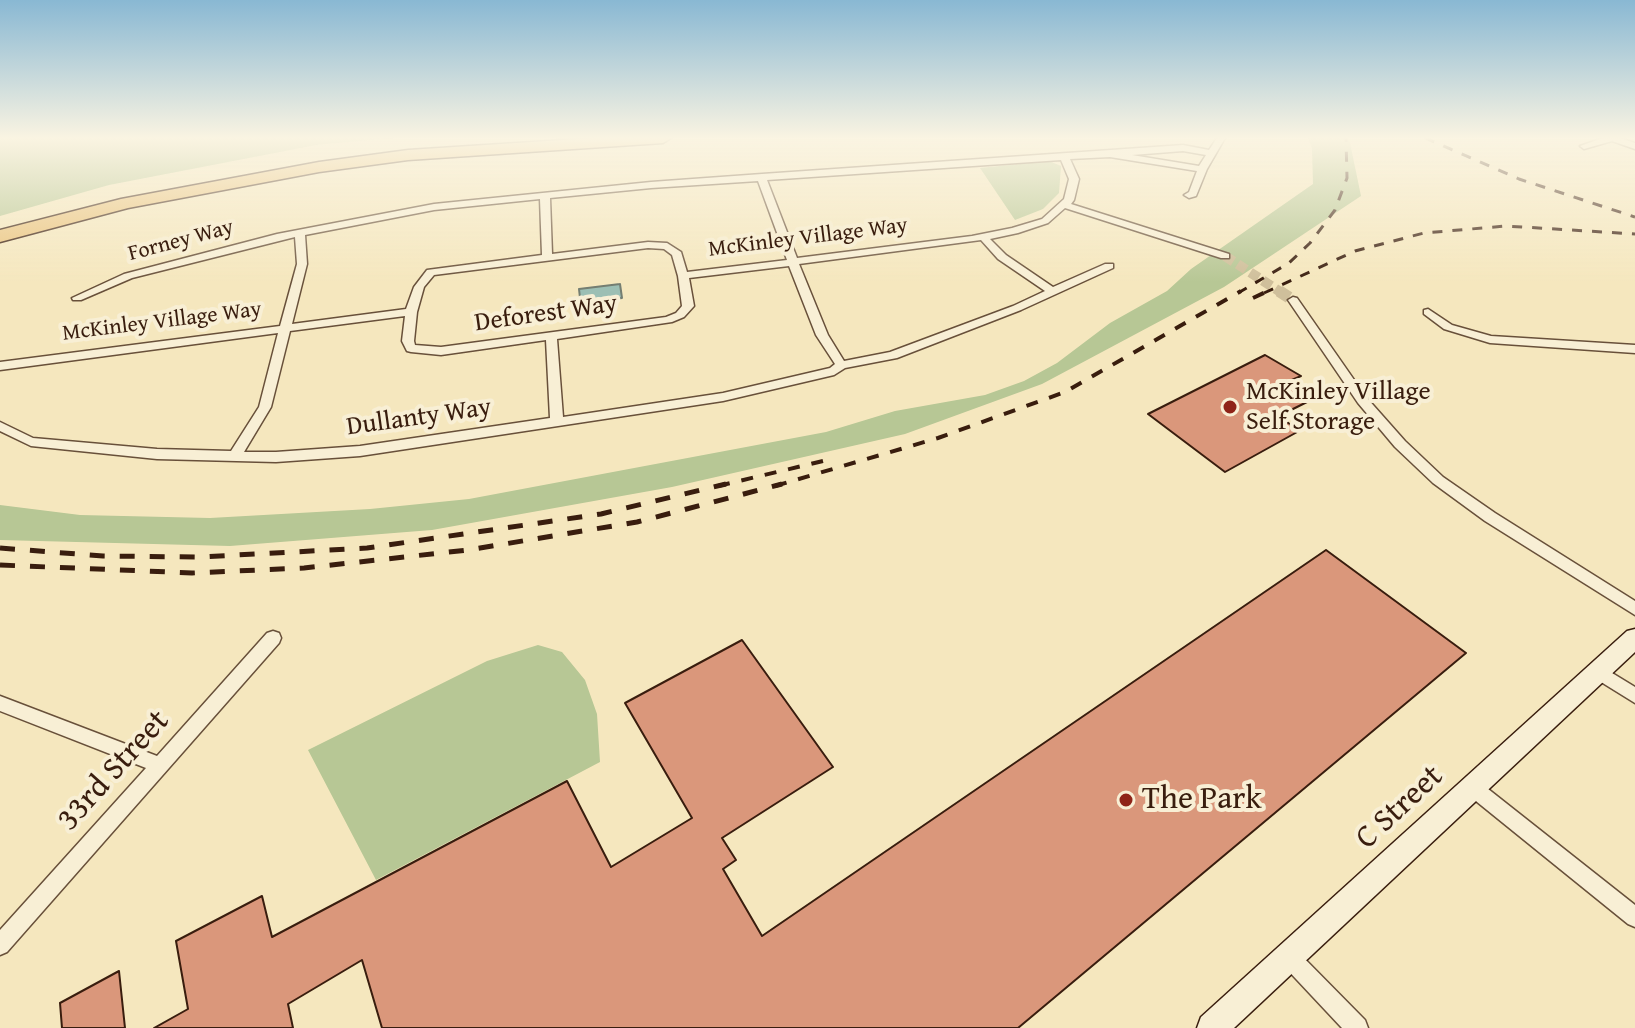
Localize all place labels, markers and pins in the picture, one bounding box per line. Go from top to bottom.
place label: McKinley Village Self Storage [1246,376,1431,438]
marker: McKinley Village Self Storage [1221,398,1239,416]
place label: The Park [1142,781,1262,819]
marker: The Park [1117,791,1135,809]

